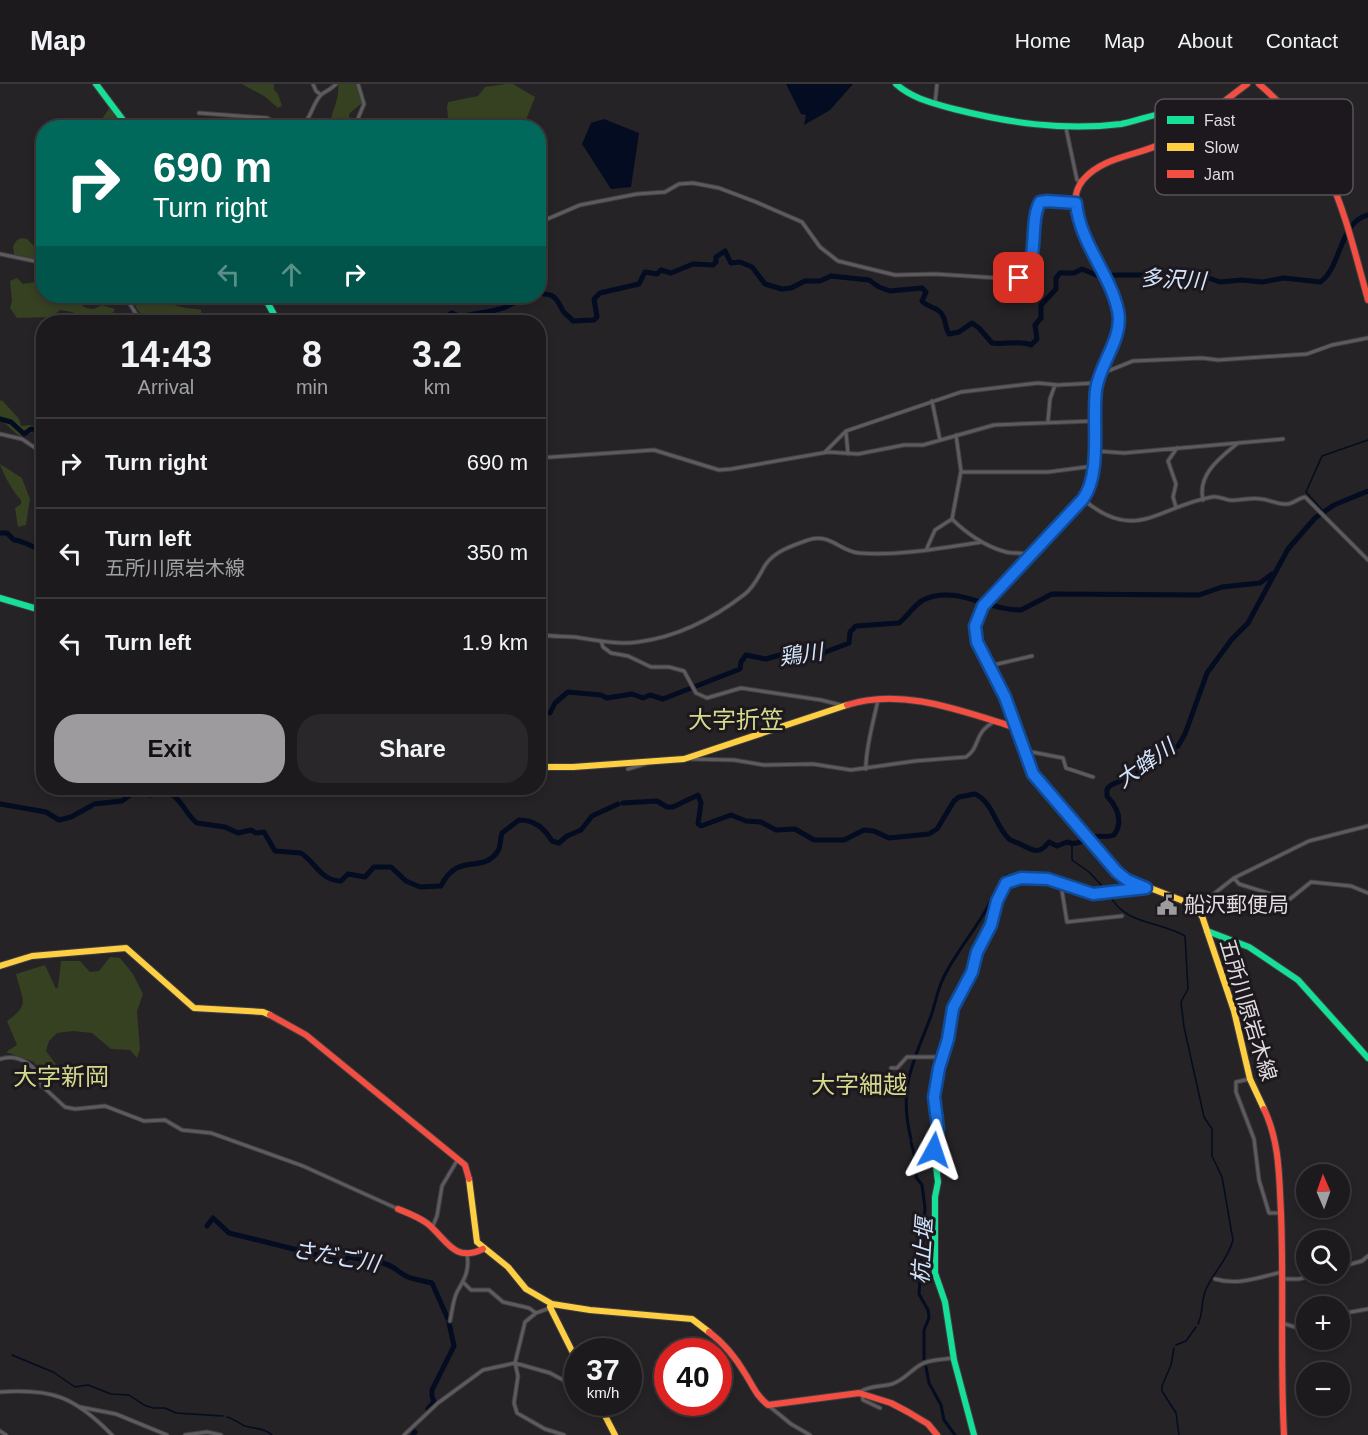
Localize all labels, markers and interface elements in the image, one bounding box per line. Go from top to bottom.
text: Map [30,25,86,56]
text: Home [1015,29,1071,52]
text: Map [1104,29,1145,52]
text: About [1178,29,1233,52]
text: Contact [1266,29,1338,52]
legend [1155,99,1353,195]
text: Fast [1204,112,1236,129]
text: Slow [1204,139,1239,156]
icon: right [54,144,132,222]
text: 690 m [153,144,272,191]
text: Jam [1204,166,1234,183]
text: Turn right [153,193,268,223]
pin [993,252,1044,303]
icon: left [212,258,245,291]
icon: ahead [275,258,308,291]
icon: right [338,258,371,291]
icon: arrive [1002,261,1035,294]
water label: 多沢川 [1139,265,1209,294]
text: 14:43 [120,334,212,375]
text: 8 [302,334,322,375]
text: 3.2 [412,334,462,375]
text: Arrival [138,376,194,398]
text: min [296,376,328,398]
text: km [424,376,450,398]
icon: right [54,447,87,480]
text: Turn right [105,450,207,475]
text: 690 m [467,450,528,475]
text: Turn left [105,526,191,551]
icon: left [54,537,87,570]
text: 350 m [467,540,528,565]
text: 五所川原岩木線 [105,557,245,579]
icon: left [54,627,87,660]
text: Turn left [105,630,191,655]
text: 1.9 km [462,630,528,655]
water label: 鶏川 [778,639,827,670]
district label: 大字折笠 [688,706,784,733]
button: Exit [54,714,285,783]
button: Share [297,714,528,783]
water label: 大蜂川 [1111,733,1181,793]
public building icon: 船沢郵便局 [1155,893,1179,917]
place label: 船沢郵便局 [1184,893,1289,916]
street label: 五所川原岩木線 [1216,936,1281,1084]
district label: 大字新岡 [13,1063,109,1090]
district label: 大字細越 [811,1071,907,1098]
position arrow [902,1118,966,1182]
north arrow [1296,1164,1350,1218]
map controls [1296,1164,1350,1416]
water label: 杭止堰 [908,1213,938,1285]
button: search [1296,1230,1350,1284]
water label: さだご川 [290,1237,383,1277]
button: + [1296,1296,1350,1350]
speed limit sign: 40 [654,1338,732,1416]
text: 37 [586,1353,620,1386]
button: − [1296,1362,1350,1416]
text: km/h [587,1384,619,1401]

